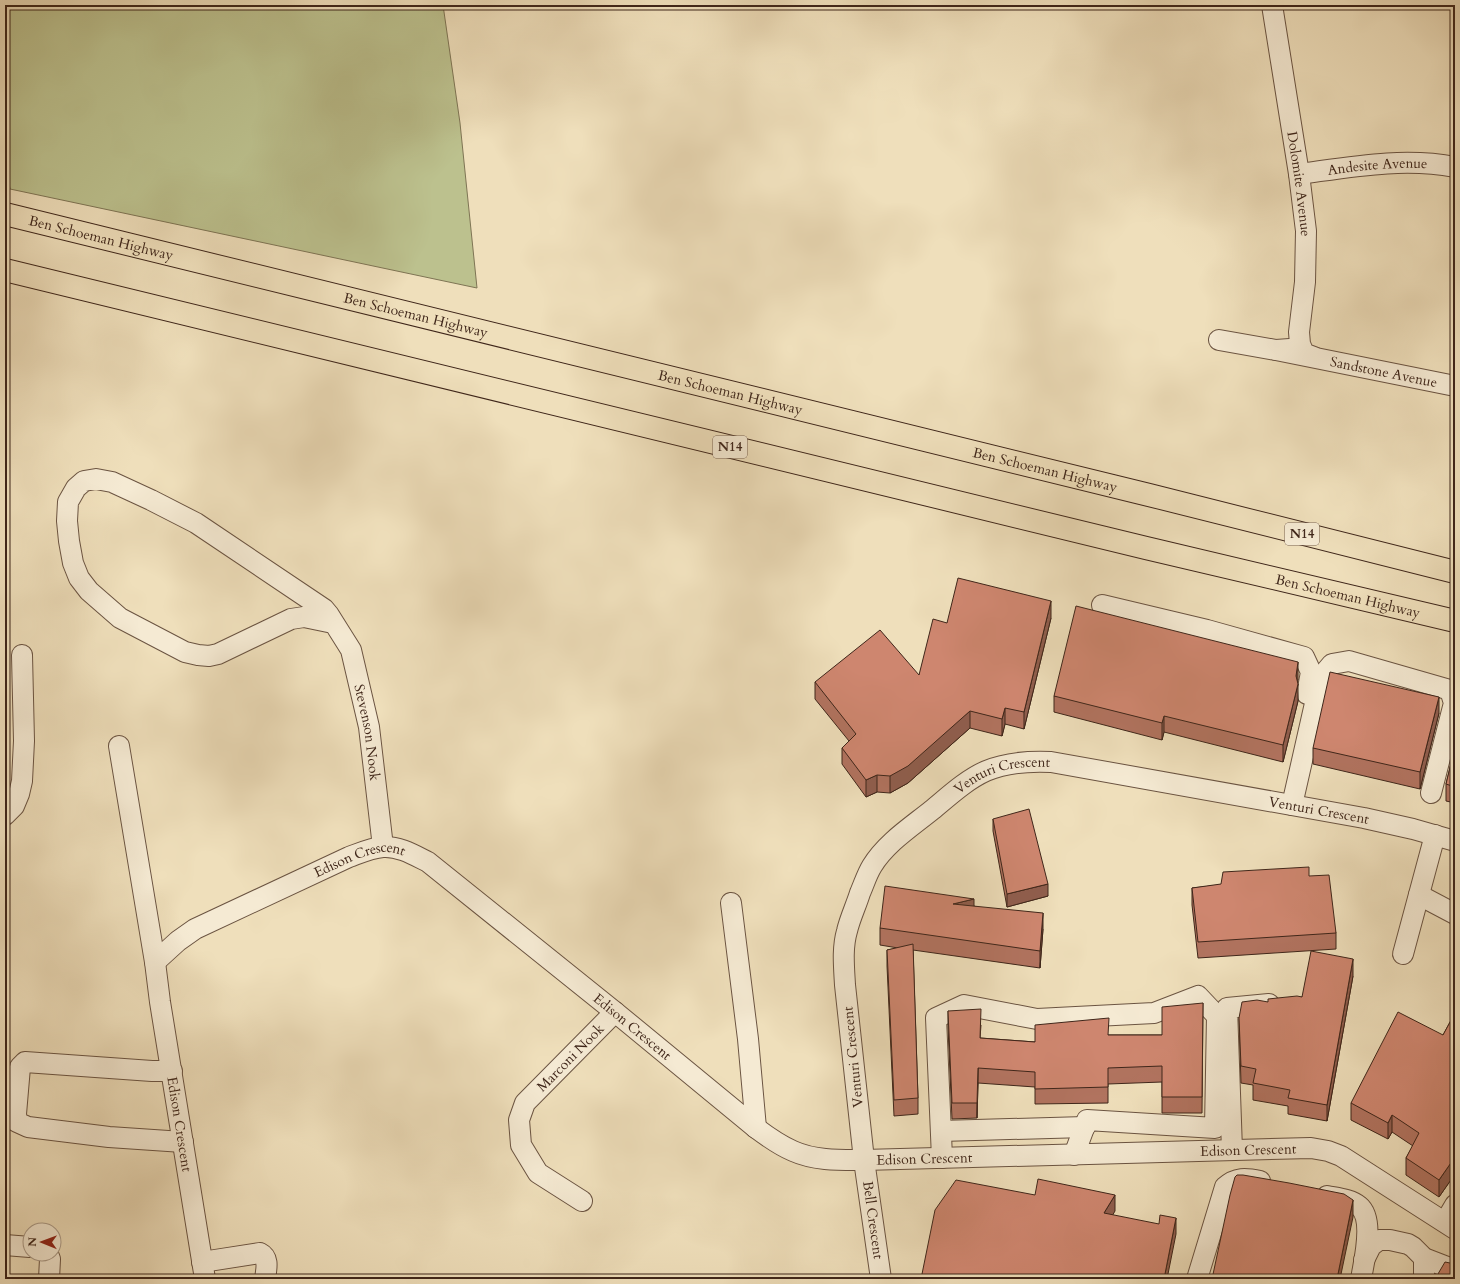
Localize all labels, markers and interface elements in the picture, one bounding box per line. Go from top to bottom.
street label: Dolomite Avenue [1283,130,1316,237]
street label: Andesite Avenue [1326,153,1428,179]
street label: Ben Schoeman Highway [27,211,176,265]
street label: Ben Schoeman Highway [342,288,491,342]
street label: Sandstone Avenue [1329,352,1439,392]
street label: Ben Schoeman Highway [656,365,805,419]
road number: N14 [713,436,747,458]
street label: Ben Schoeman Highway [971,443,1120,497]
road number: N14 [1285,523,1319,545]
street label: Ben Schoeman Highway [1274,569,1423,622]
street label: Stevenson Nook [350,682,385,782]
street label: Venturi Crescent [950,752,1051,798]
street label: Venturi Crescent [1267,792,1372,829]
street label: Edison Crescent [311,837,409,882]
street label: Edison Crescent [589,989,676,1065]
street label: Venturi Crescent [838,1005,868,1108]
street label: Marconi Nook [532,1019,608,1096]
street label: Edison Crescent [163,1075,197,1174]
street label: Edison Crescent [1200,1139,1297,1160]
street label: Edison Crescent [876,1148,973,1169]
street label: Bell Crescent [858,1180,888,1261]
north arrow [22,1222,62,1262]
text: N [25,1236,40,1247]

